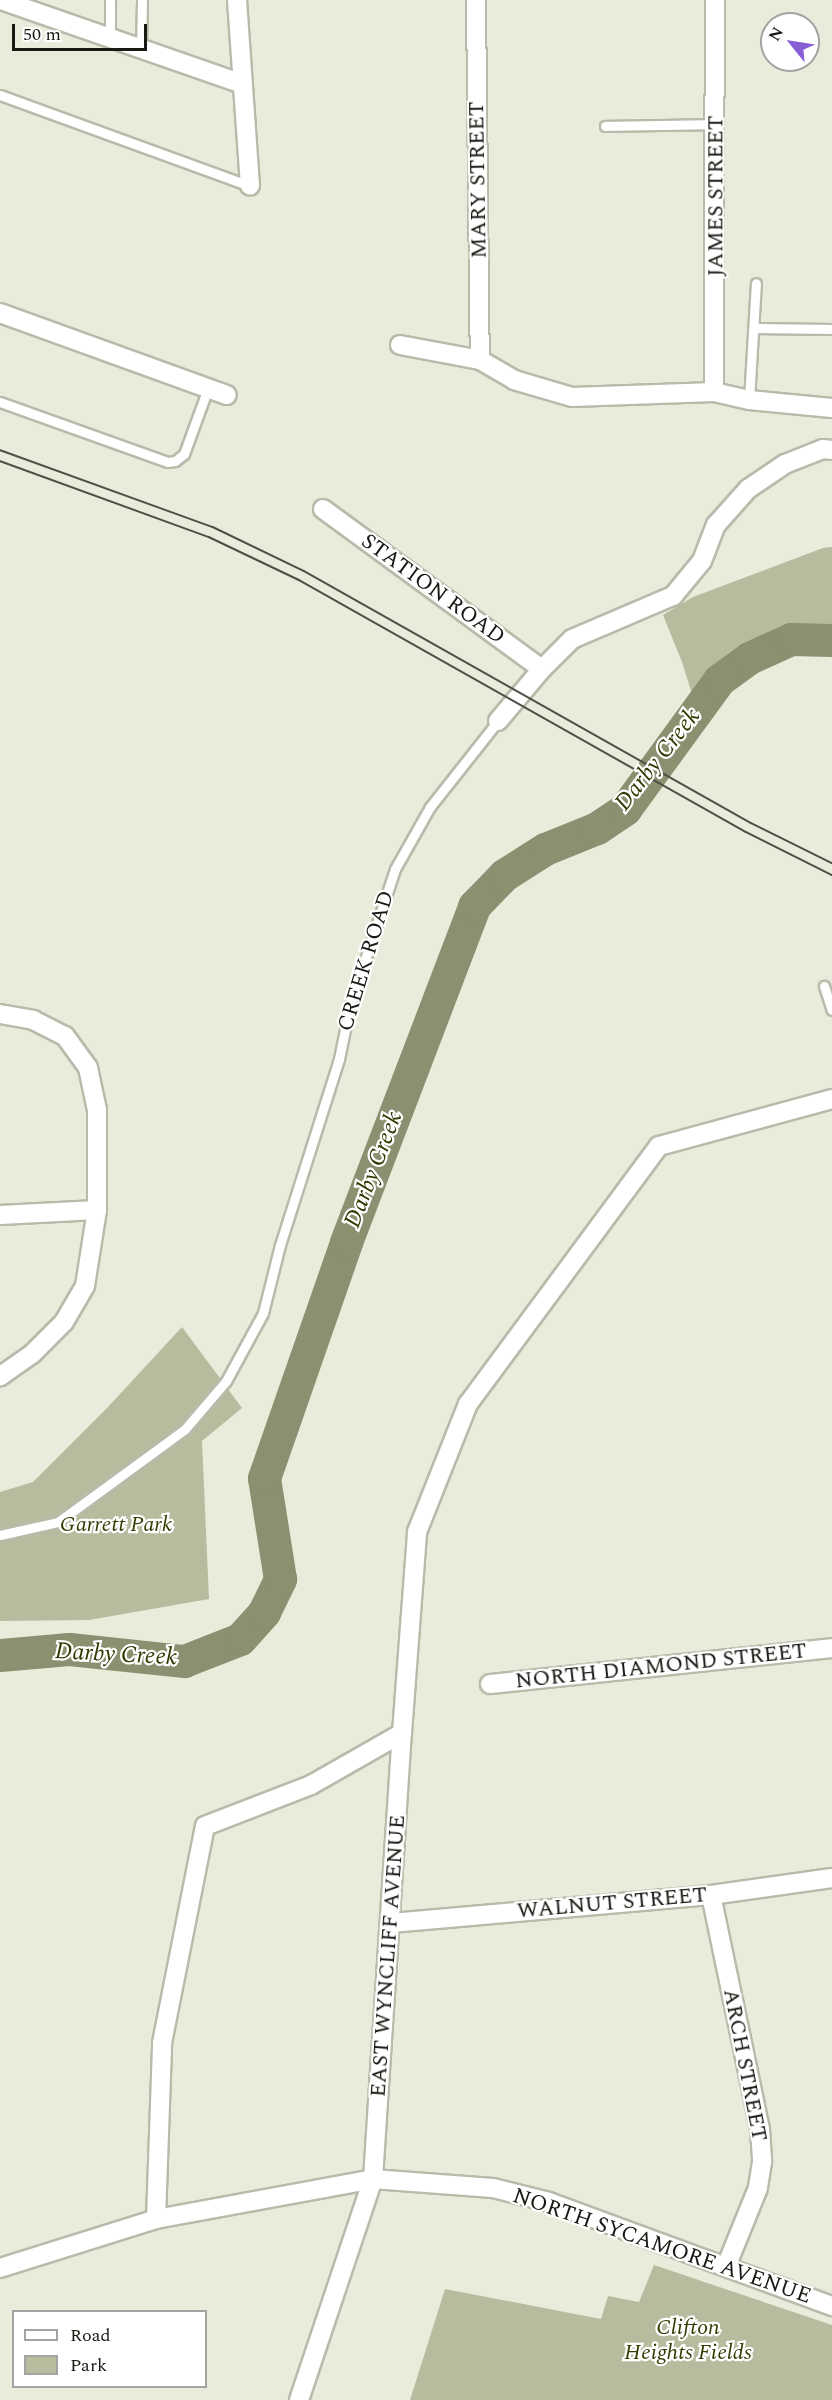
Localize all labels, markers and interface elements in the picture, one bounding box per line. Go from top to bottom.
scale bar [15,12,150,50]
north arrow [760,12,820,72]
text: 50 m [23,21,61,48]
text: N [762,22,790,46]
street label: MARY STREET [463,101,493,259]
street label: JAMES STREET [703,115,729,277]
street label: STATION ROAD [356,528,510,650]
water label: Darby Creek [609,703,707,817]
street label: CREEK ROAD [332,887,400,1035]
water label: Darby Creek [339,1108,409,1232]
park label: Garrett Park [60,1512,172,1538]
water label: Darby Creek [54,1637,178,1673]
street label: NORTH DIAMOND STREET [514,1638,808,1694]
street label: EAST WYNCLIFF AVENUE [365,1814,411,2098]
street label: WALNUT STREET [516,1882,708,1924]
street label: ARCH STREET [717,1986,773,2144]
street label: NORTH SYCAMORE AVENUE [509,2182,815,2310]
legend [12,2310,207,2388]
park label: Clifton Heights Fields [624,2314,752,2366]
text: Road [70,2322,111,2349]
text: Park [70,2352,107,2379]

